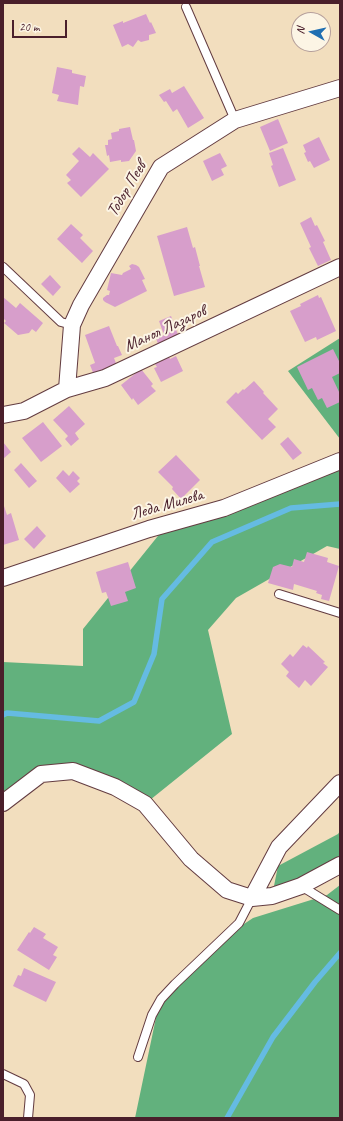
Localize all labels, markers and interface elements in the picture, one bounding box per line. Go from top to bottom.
scale bar [14,12,69,38]
north arrow [291,12,331,52]
text: 20 m [19,19,39,35]
text: N [293,26,308,35]
street label: Тодор Пеев [103,158,151,220]
street label: Манол Лазаров [121,301,209,357]
street label: Леда Милева [128,485,206,525]

